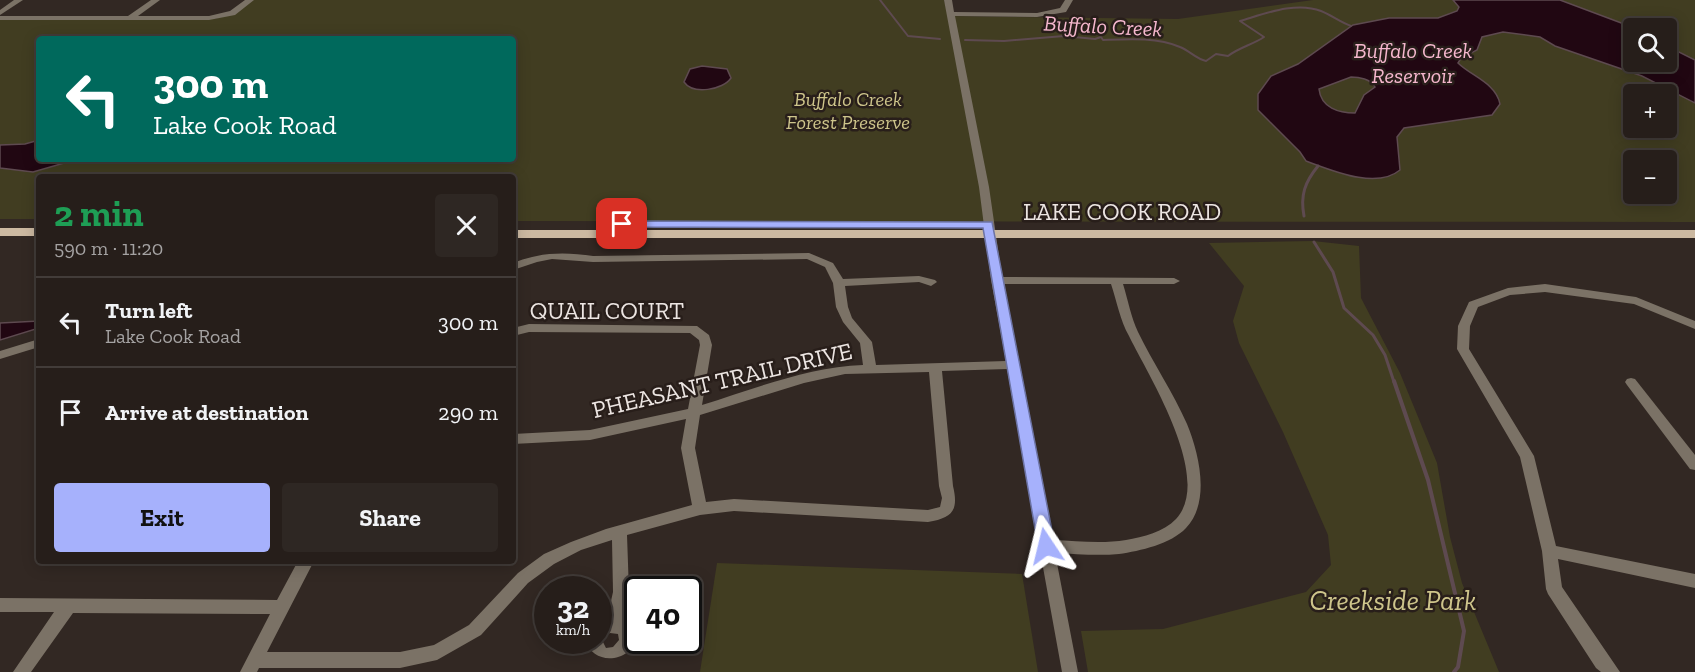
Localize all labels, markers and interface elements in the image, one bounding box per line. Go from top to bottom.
water label: Buffalo Creek [1043,9,1163,43]
map controls [1623,18,1677,204]
button: search [1623,18,1677,72]
water label: Buffalo Creek Reservoir [1354,37,1473,89]
text: 300 m [153,58,268,109]
icon: left [54,60,132,138]
button: + [1623,84,1677,138]
park label: Buffalo Creek Forest Preserve [786,87,910,134]
text: Lake Cook Road [153,109,337,141]
button: − [1623,150,1677,204]
text: 2 min [54,192,144,235]
button: close [435,194,498,257]
street label: LAKE COOK ROAD [1023,197,1221,226]
pin [596,198,647,249]
icon: arrive [605,207,638,240]
text: 590 m · 11:20 [54,236,163,260]
street label: QUAIL COURT [530,296,684,325]
text: Turn left [105,297,192,324]
icon: left [54,306,87,339]
text: 300 m [438,309,498,336]
text: Lake Cook Road [105,324,241,348]
street label: PHEASANT TRAIL DRIVE [589,336,855,424]
icon: arrive [54,396,87,429]
text: Arrive at destination [105,399,308,426]
text: 290 m [438,399,498,426]
button: Exit [54,483,270,552]
button: Share [282,483,498,552]
position arrow [1014,514,1078,578]
speed limit sign: 40 [624,576,702,654]
park label: Creekside Park [1309,584,1477,617]
text: 32 [557,590,589,626]
text: km/h [556,621,590,639]

